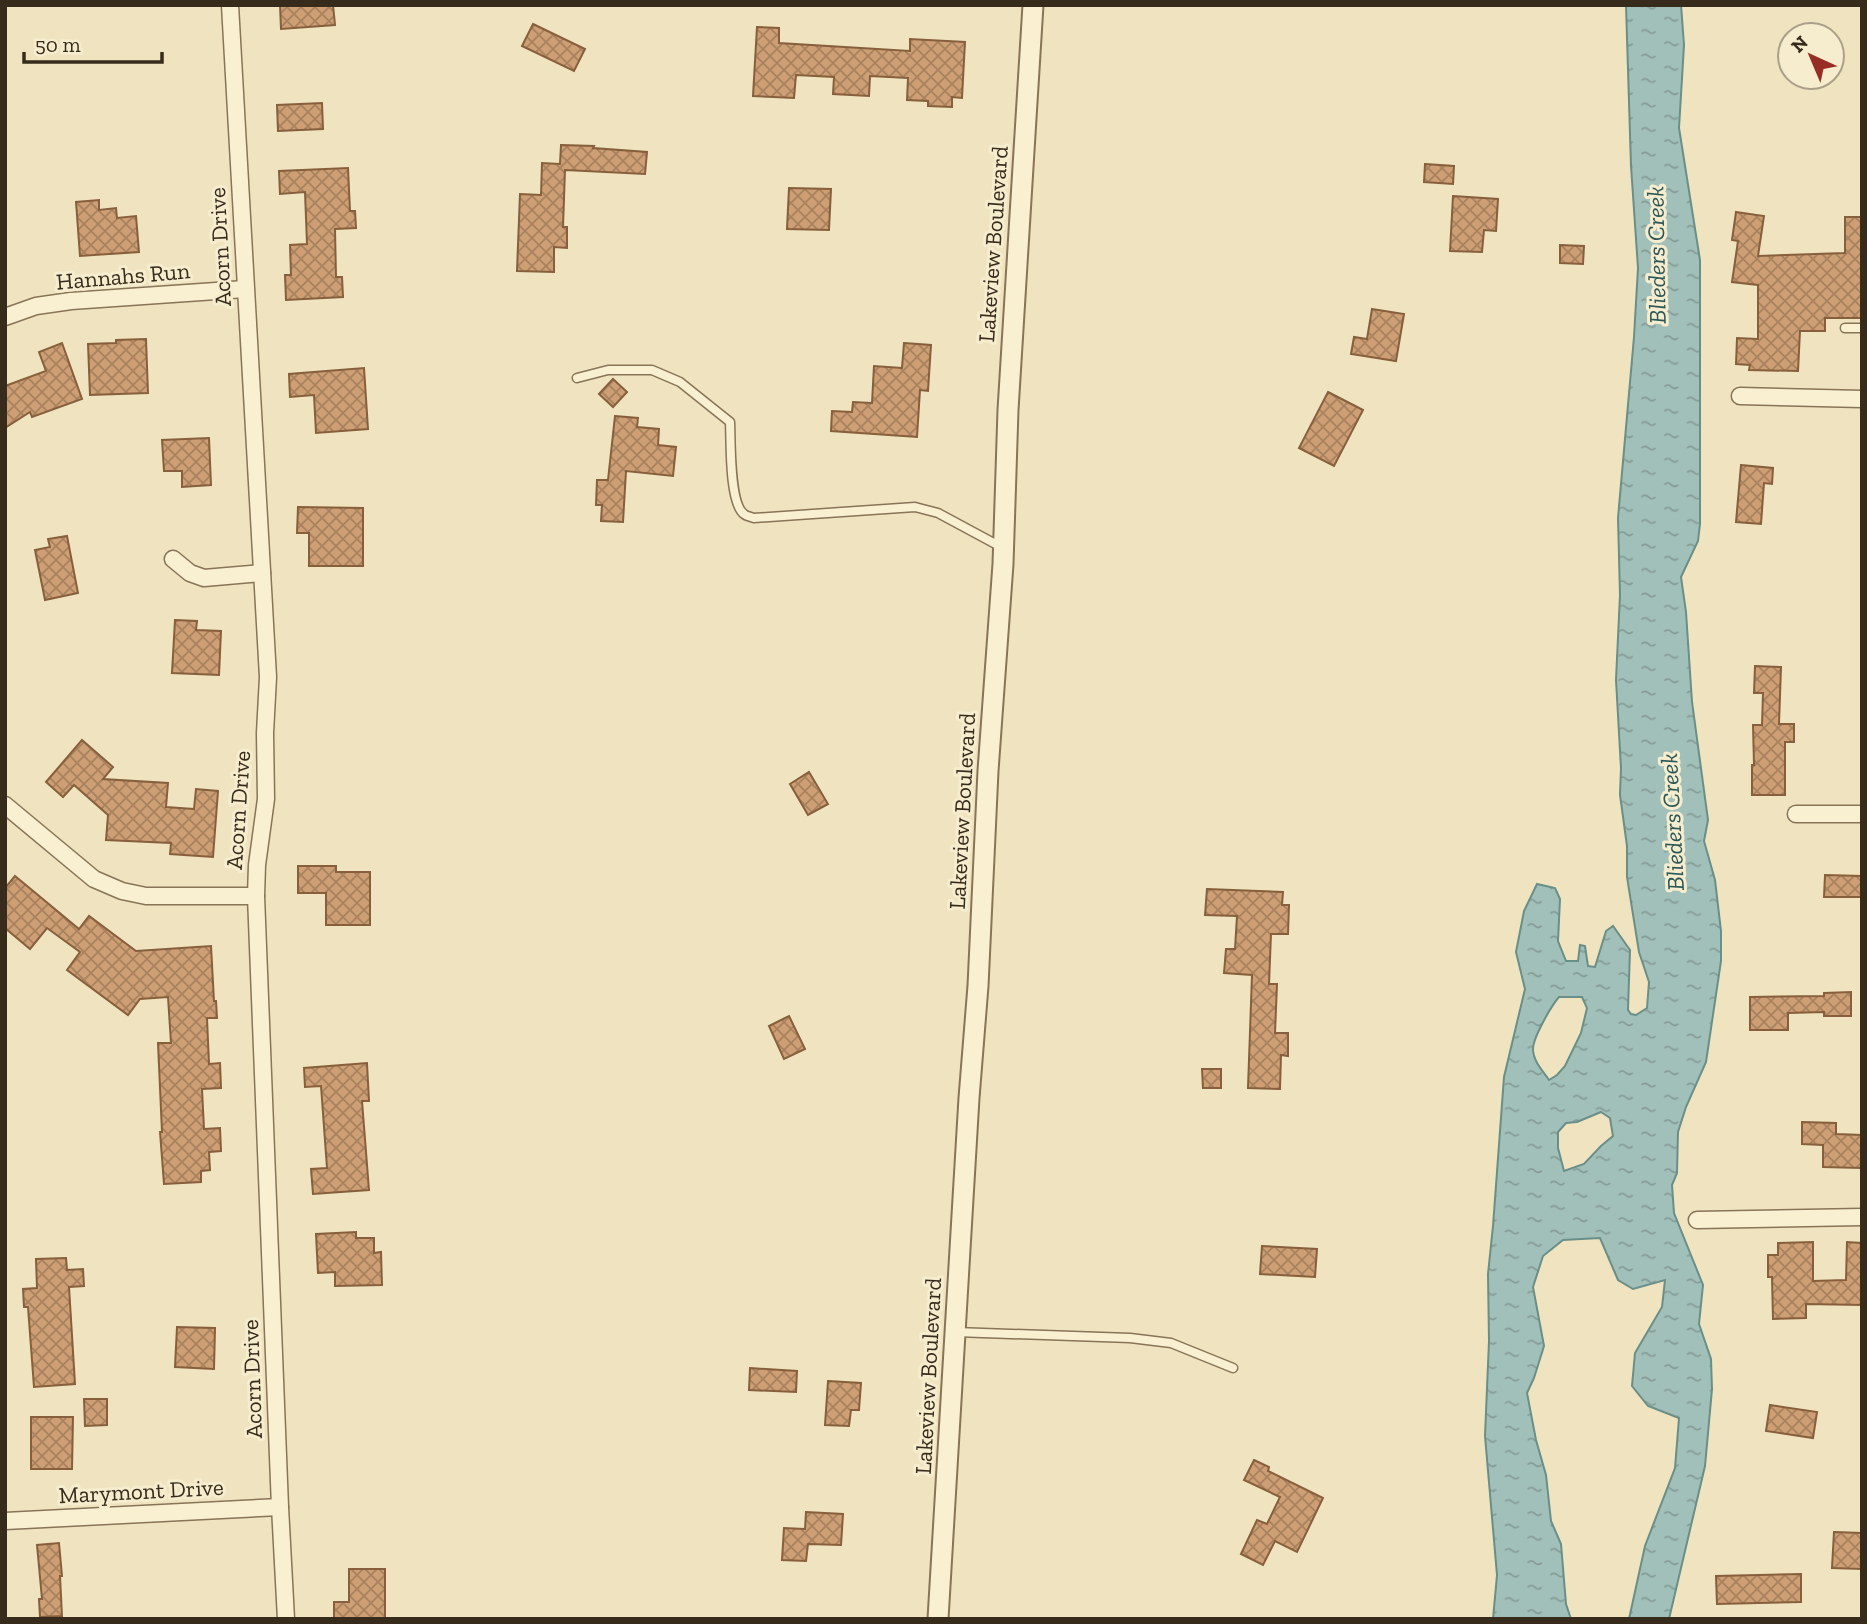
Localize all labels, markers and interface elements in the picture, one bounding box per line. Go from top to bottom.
scale bar [24,21,163,65]
north arrow [1776,21,1846,91]
text: N [1786,31,1813,57]
text: 50 m [35,32,81,57]
street label: Lakeview Boulevard [972,144,1014,343]
water label: Blieders Creek [1640,186,1672,324]
street label: Acorn Drive [203,187,237,307]
street label: Hannahs Run [55,256,191,296]
street label: Lakeview Boulevard [943,712,981,910]
street label: Acorn Drive [220,750,256,870]
water label: Blieders Creek [1654,752,1690,892]
street label: Lakeview Boulevard [909,1277,947,1475]
street label: Acorn Drive [236,1319,268,1439]
street label: Marymont Drive [58,1473,224,1509]

